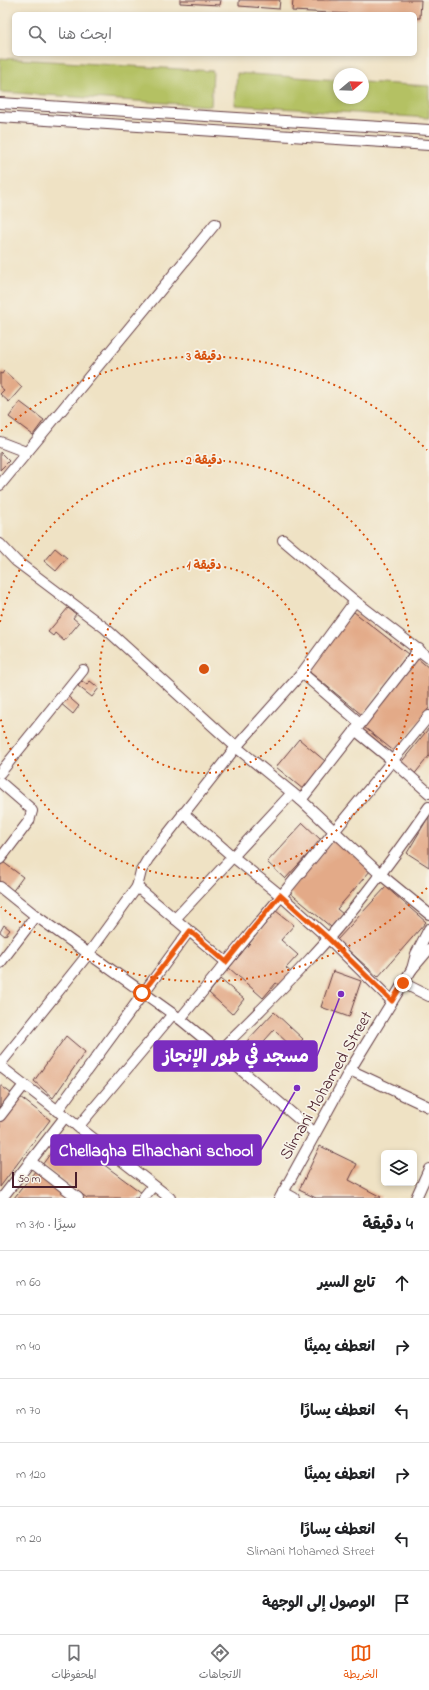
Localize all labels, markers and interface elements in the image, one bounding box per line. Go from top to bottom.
search box [12,12,417,56]
icon: search [26,23,48,45]
text: ابحث هنا [58,24,112,46]
north arrow [333,68,369,104]
text: 3 دقيقة [185,348,222,366]
text: 2 دقيقة [185,452,223,470]
text: 1 دقيقة [187,557,222,575]
centre of rings [197,662,211,676]
route end [394,974,412,992]
route start [133,984,151,1002]
street label: Slimani Mohamed Street [273,1006,379,1165]
callout: مسجد في طور الإنجاز [154,1041,317,1071]
text: مسجد في طور الإنجاز [161,1043,309,1071]
callout: Chellagha Elhachani school [51,1135,261,1165]
text: Chellagha Elhachani school [59,1139,253,1166]
map controls [381,1150,417,1186]
button: layers [381,1150,417,1186]
scale bar [12,1170,77,1189]
text: 50 m [18,1171,40,1187]
text: 4 دقيقة [363,1212,413,1237]
text: سيرًا · 310 m [16,1215,76,1234]
text: تابع السير [318,1272,375,1294]
icon: ahead [391,1272,413,1294]
text: 60 m [16,1273,41,1292]
text: انعطف يمينًا [304,1336,375,1358]
icon: right [391,1336,413,1358]
text: 40 m [16,1337,40,1356]
text: انعطف يسارًا [300,1400,375,1422]
icon: left [391,1400,413,1422]
text: 70 m [16,1401,40,1420]
text: انعطف يمينًا [304,1464,375,1486]
icon: right [391,1464,413,1486]
text: 120 m [16,1465,46,1484]
text: انعطف يسارًا [300,1519,375,1541]
icon: left [391,1528,413,1550]
text: 20 m [16,1529,41,1548]
text: Slimani Mohamed Street [246,1542,375,1561]
text: الوصول إلى الوجهة [262,1592,375,1614]
icon: arrive [391,1592,413,1614]
tab: المحفوظات [51,1642,96,1684]
tab: الاتجاهات [199,1642,241,1684]
tab: الخريطة [344,1642,378,1684]

